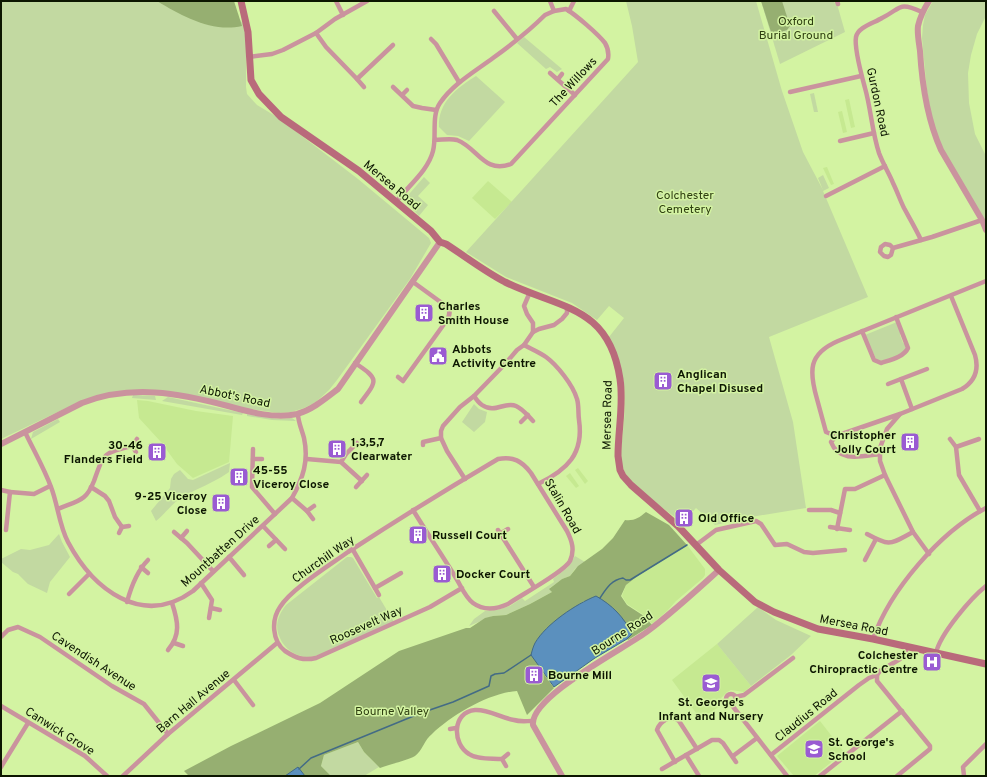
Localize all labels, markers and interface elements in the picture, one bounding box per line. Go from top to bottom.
park label: Oxford Burial Ground [759,14,833,44]
street label: The Willows [546,54,601,111]
street label: Gurdon Road [862,66,892,138]
street label: Mersea Road [360,157,423,214]
park label: Colchester Cemetery [656,188,714,218]
place label: Charles Smith House [438,299,509,329]
building icon: Charles Smith House [413,302,435,324]
place label: Abbots Activity Centre [452,342,536,372]
public building icon: Abbots Activity Centre [427,345,449,367]
place label: Anglican Chapel Disused [677,367,763,397]
building icon: Anglican Chapel Disused [652,370,674,392]
street label: Mersea Road [599,380,617,450]
street label: Abbot's Road [198,382,272,412]
place label: Christopher Jolly Court [830,428,896,458]
building icon: Christopher Jolly Court [899,431,921,453]
place label: 1,3,5,7 Clearwater [351,435,412,465]
place label: 30-46 Flanders Field [64,438,143,468]
building icon: 1,3,5,7 Clearwater [326,438,348,460]
building icon: 30-46 Flanders Field [146,441,168,463]
place label: 45-55 Viceroy Close [253,463,330,493]
building icon: 45-55 Viceroy Close [228,466,250,488]
street label: Stalin Road [540,476,584,537]
place label: 9-25 Viceroy Close [135,489,207,519]
building icon: 9-25 Viceroy Close [210,492,232,514]
building icon: Old Office [673,507,695,529]
place label: Old Office [698,511,754,527]
street label: Mountbatten Drive [178,512,263,591]
building icon: Russell Court [407,524,429,546]
place label: Russell Court [432,528,507,544]
street label: Churchill Way [289,532,358,587]
building icon: Docker Court [431,563,453,585]
place label: Docker Court [456,567,530,583]
street label: Roosevelt Way [327,603,405,649]
street label: Bourne Road [589,608,656,660]
street label: Mersea Road [818,611,890,640]
street label: Cavendish Avenue [48,628,139,695]
place label: Colchester Chiropractic Centre [809,648,918,678]
hospital icon: Colchester Chiropractic Centre [921,651,943,673]
building icon: Bourne Mill [523,664,545,686]
street label: Barn Hall Avenue [153,666,234,737]
place label: Bourne Mill [548,668,612,684]
school or university icon: St. George's Infant and Nursery [700,672,722,694]
street label: Claudius Road [772,685,841,746]
place label: St. George's Infant and Nursery [658,695,764,725]
street label: Canwick Grove [22,704,97,760]
park label: Bourne Valley [355,704,429,720]
place label: St. George's School [828,735,895,765]
school or university icon: St. George's School [803,738,825,760]

